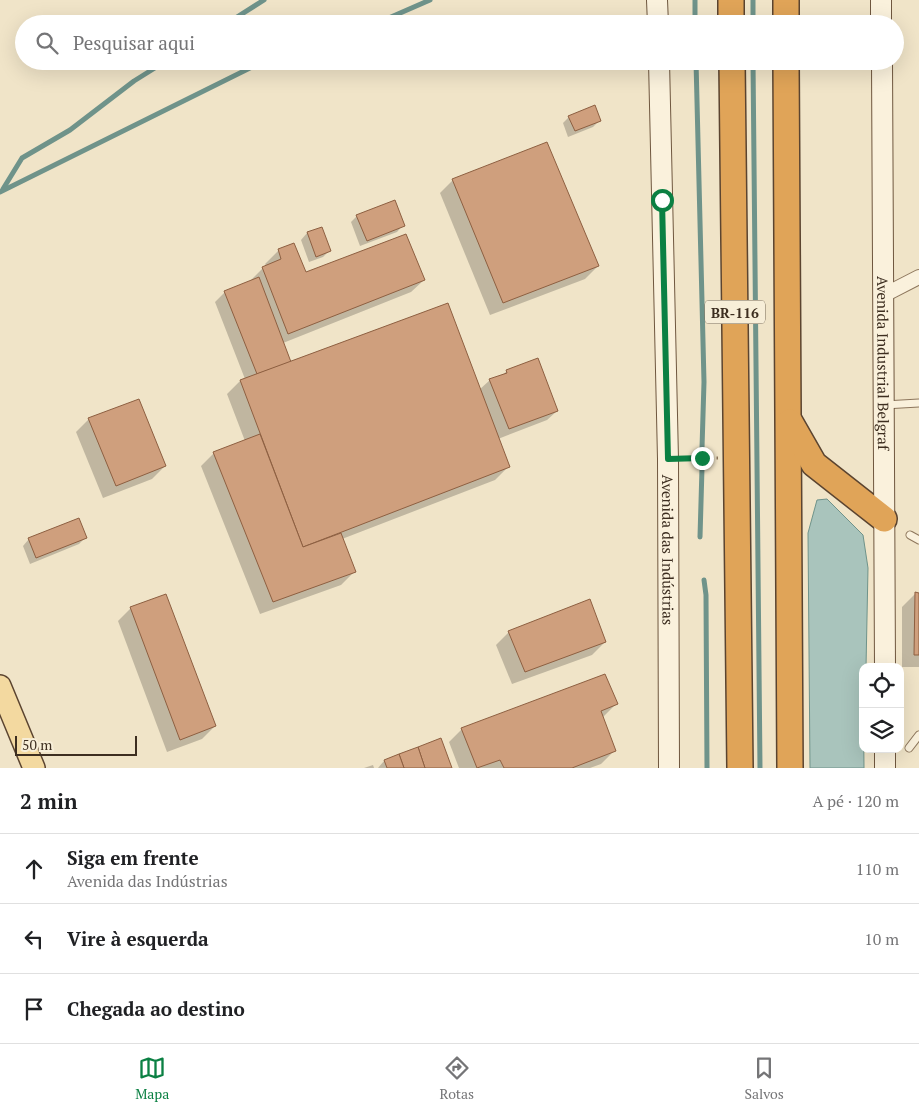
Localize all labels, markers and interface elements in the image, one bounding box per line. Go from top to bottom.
search box [15,15,904,70]
icon: search [33,29,61,57]
text: Pesquisar aqui [73,30,195,55]
route start [651,189,674,212]
street label: Avenida Industrial Belgraf [873,276,894,451]
road number: BR-116 [705,300,765,324]
route end [691,447,714,470]
street label: Avenida das Indústrias [658,475,679,625]
map controls [859,663,904,753]
button: locate [859,663,904,708]
button: layers [859,708,904,753]
scale bar [15,733,138,756]
text: 50 m [22,735,52,754]
text: 2 min [20,787,77,815]
text: A pé · 120 m [812,790,899,812]
text: Siga em frente [67,845,199,870]
icon: ahead [20,855,48,883]
text: 110 m [856,858,899,880]
text: Avenida das Indústrias [67,870,228,892]
icon: left [20,925,48,953]
text: Vire à esquerda [67,926,209,951]
text: 10 m [864,928,899,950]
icon: arrive [20,995,48,1023]
text: Chegada ao destino [67,996,245,1021]
tab: Mapa [135,1054,169,1103]
tab: Rotas [440,1054,474,1103]
tab: Salvos [744,1054,784,1103]

